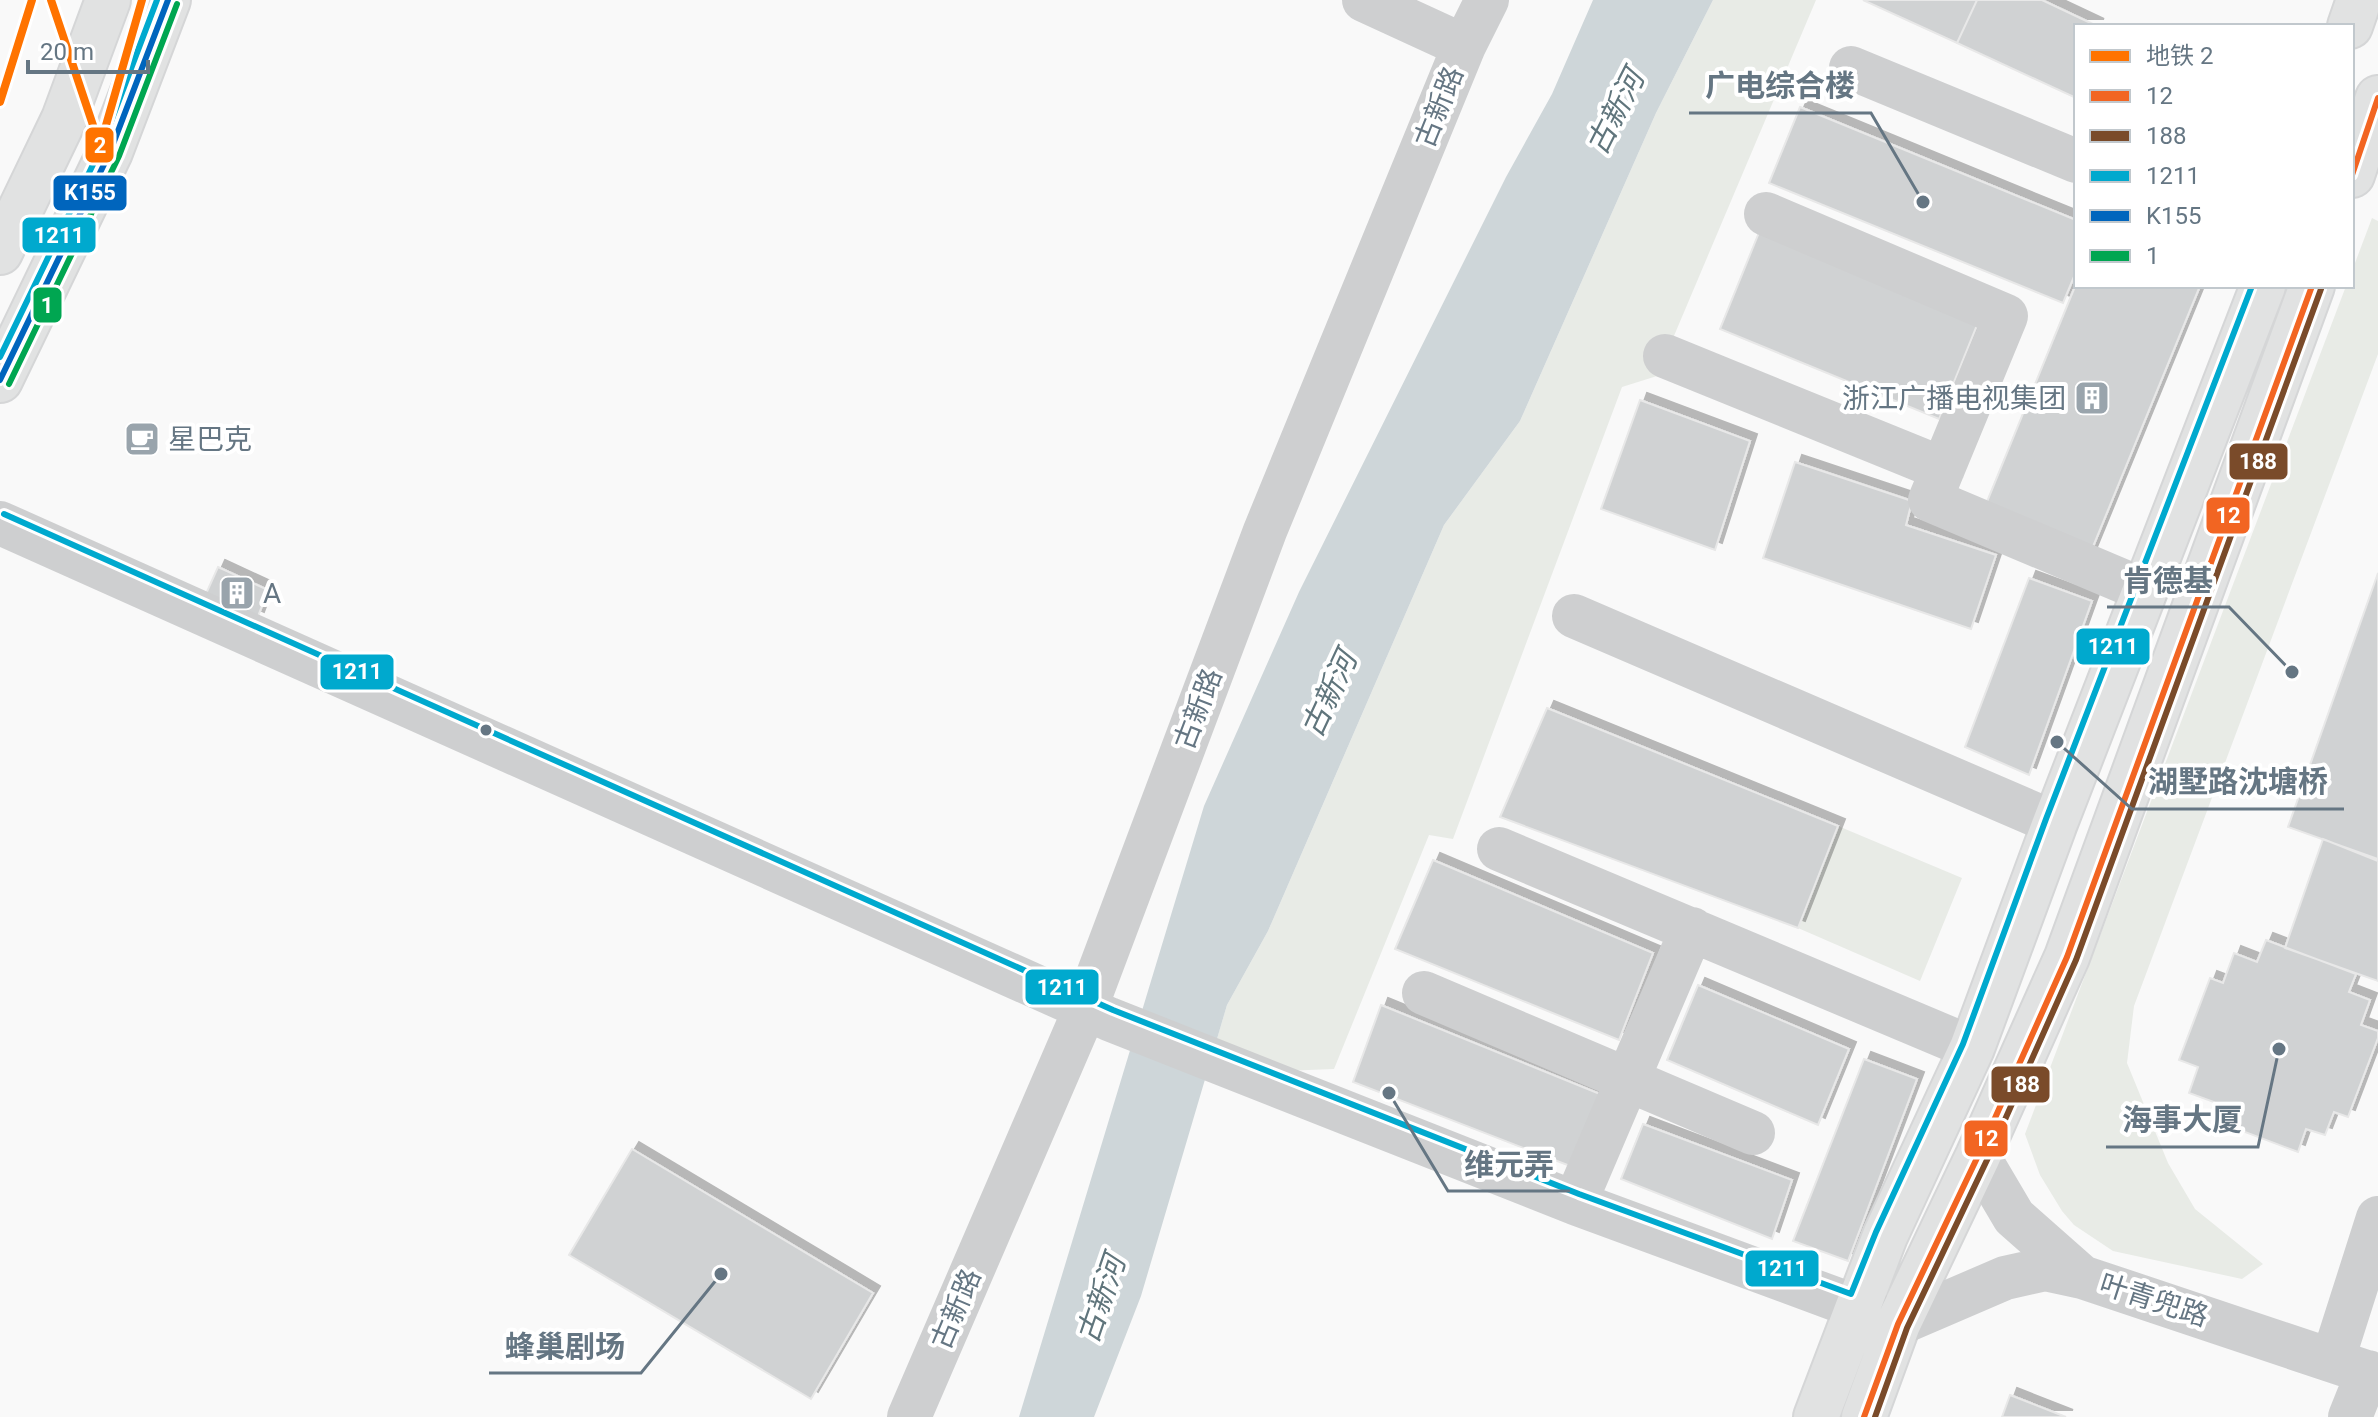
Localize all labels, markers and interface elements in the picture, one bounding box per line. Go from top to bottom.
scale bar [28,24,148,74]
legend [2074,24,2354,288]
text: 20 m [40,38,94,66]
text: 地铁 2 [2146,42,2213,70]
callout: 广电综合楼 [1689,59,1871,113]
water label: 古新河 [1579,60,1653,160]
street label: 古新路 [1408,62,1470,152]
text: 广电综合楼 [1705,68,1855,103]
text: 12 [2146,82,2173,110]
text: 188 [2146,122,2186,150]
line badge: 2 [84,126,115,164]
text: 2 [94,133,106,158]
text: 1211 [2146,162,2200,190]
line badge: K155 [52,174,128,212]
text: K155 [64,180,116,205]
text: K155 [2146,202,2202,230]
line badge: 1211 [21,216,97,254]
text: 1211 [34,223,84,248]
text: 1 [2146,242,2160,270]
line badge: 1 [32,286,63,324]
text: 1 [41,293,53,318]
building icon: 浙江广播电视集团 [2073,379,2111,417]
place label: 浙江广播电视集团 [1842,382,2066,415]
cafe icon: 星巴克 [123,420,161,458]
place label: 星巴克 [168,423,252,456]
line badge: 188 [2228,442,2289,481]
text: 188 [2239,449,2277,474]
line badge: 12 [2205,496,2251,535]
text: 12 [2215,503,2241,528]
callout: 肯德基 [2107,553,2229,607]
text: 肯德基 [2123,563,2213,598]
building icon: A [218,574,256,612]
place label: A [263,577,281,610]
line badge: 1211 [2075,627,2151,666]
text: 1211 [2088,634,2138,659]
water label: 古新河 [1294,641,1366,742]
line badge: 1211 [319,653,395,691]
text: 1211 [332,659,382,684]
street label: 古新路 [1168,664,1228,754]
unlabelled marker [478,722,494,738]
callout: 湖墅路沈塘桥 [2132,755,2344,809]
text: 湖墅路沈塘桥 [2148,764,2328,799]
line badge: 1211 [1024,968,1100,1006]
text: 1211 [1037,975,1087,1000]
line badge: 188 [1990,1065,2051,1104]
text: 188 [2002,1072,2040,1097]
callout: 海事大厦 [2106,1093,2258,1147]
text: 海事大厦 [2122,1102,2242,1137]
line badge: 12 [1963,1119,2009,1158]
text: 12 [1973,1126,1999,1151]
callout: 维元弄 [1448,1137,1570,1191]
text: 维元弄 [1464,1147,1554,1182]
water label: 古新河 [1070,1246,1134,1347]
line badge: 1211 [1744,1249,1820,1288]
text: 1211 [1757,1256,1807,1281]
street label: 古新路 [924,1264,988,1354]
street label: 叶青兜路 [2096,1267,2212,1333]
callout: 蜂巢剧场 [489,1319,641,1373]
text: 蜂巢剧场 [505,1329,625,1364]

